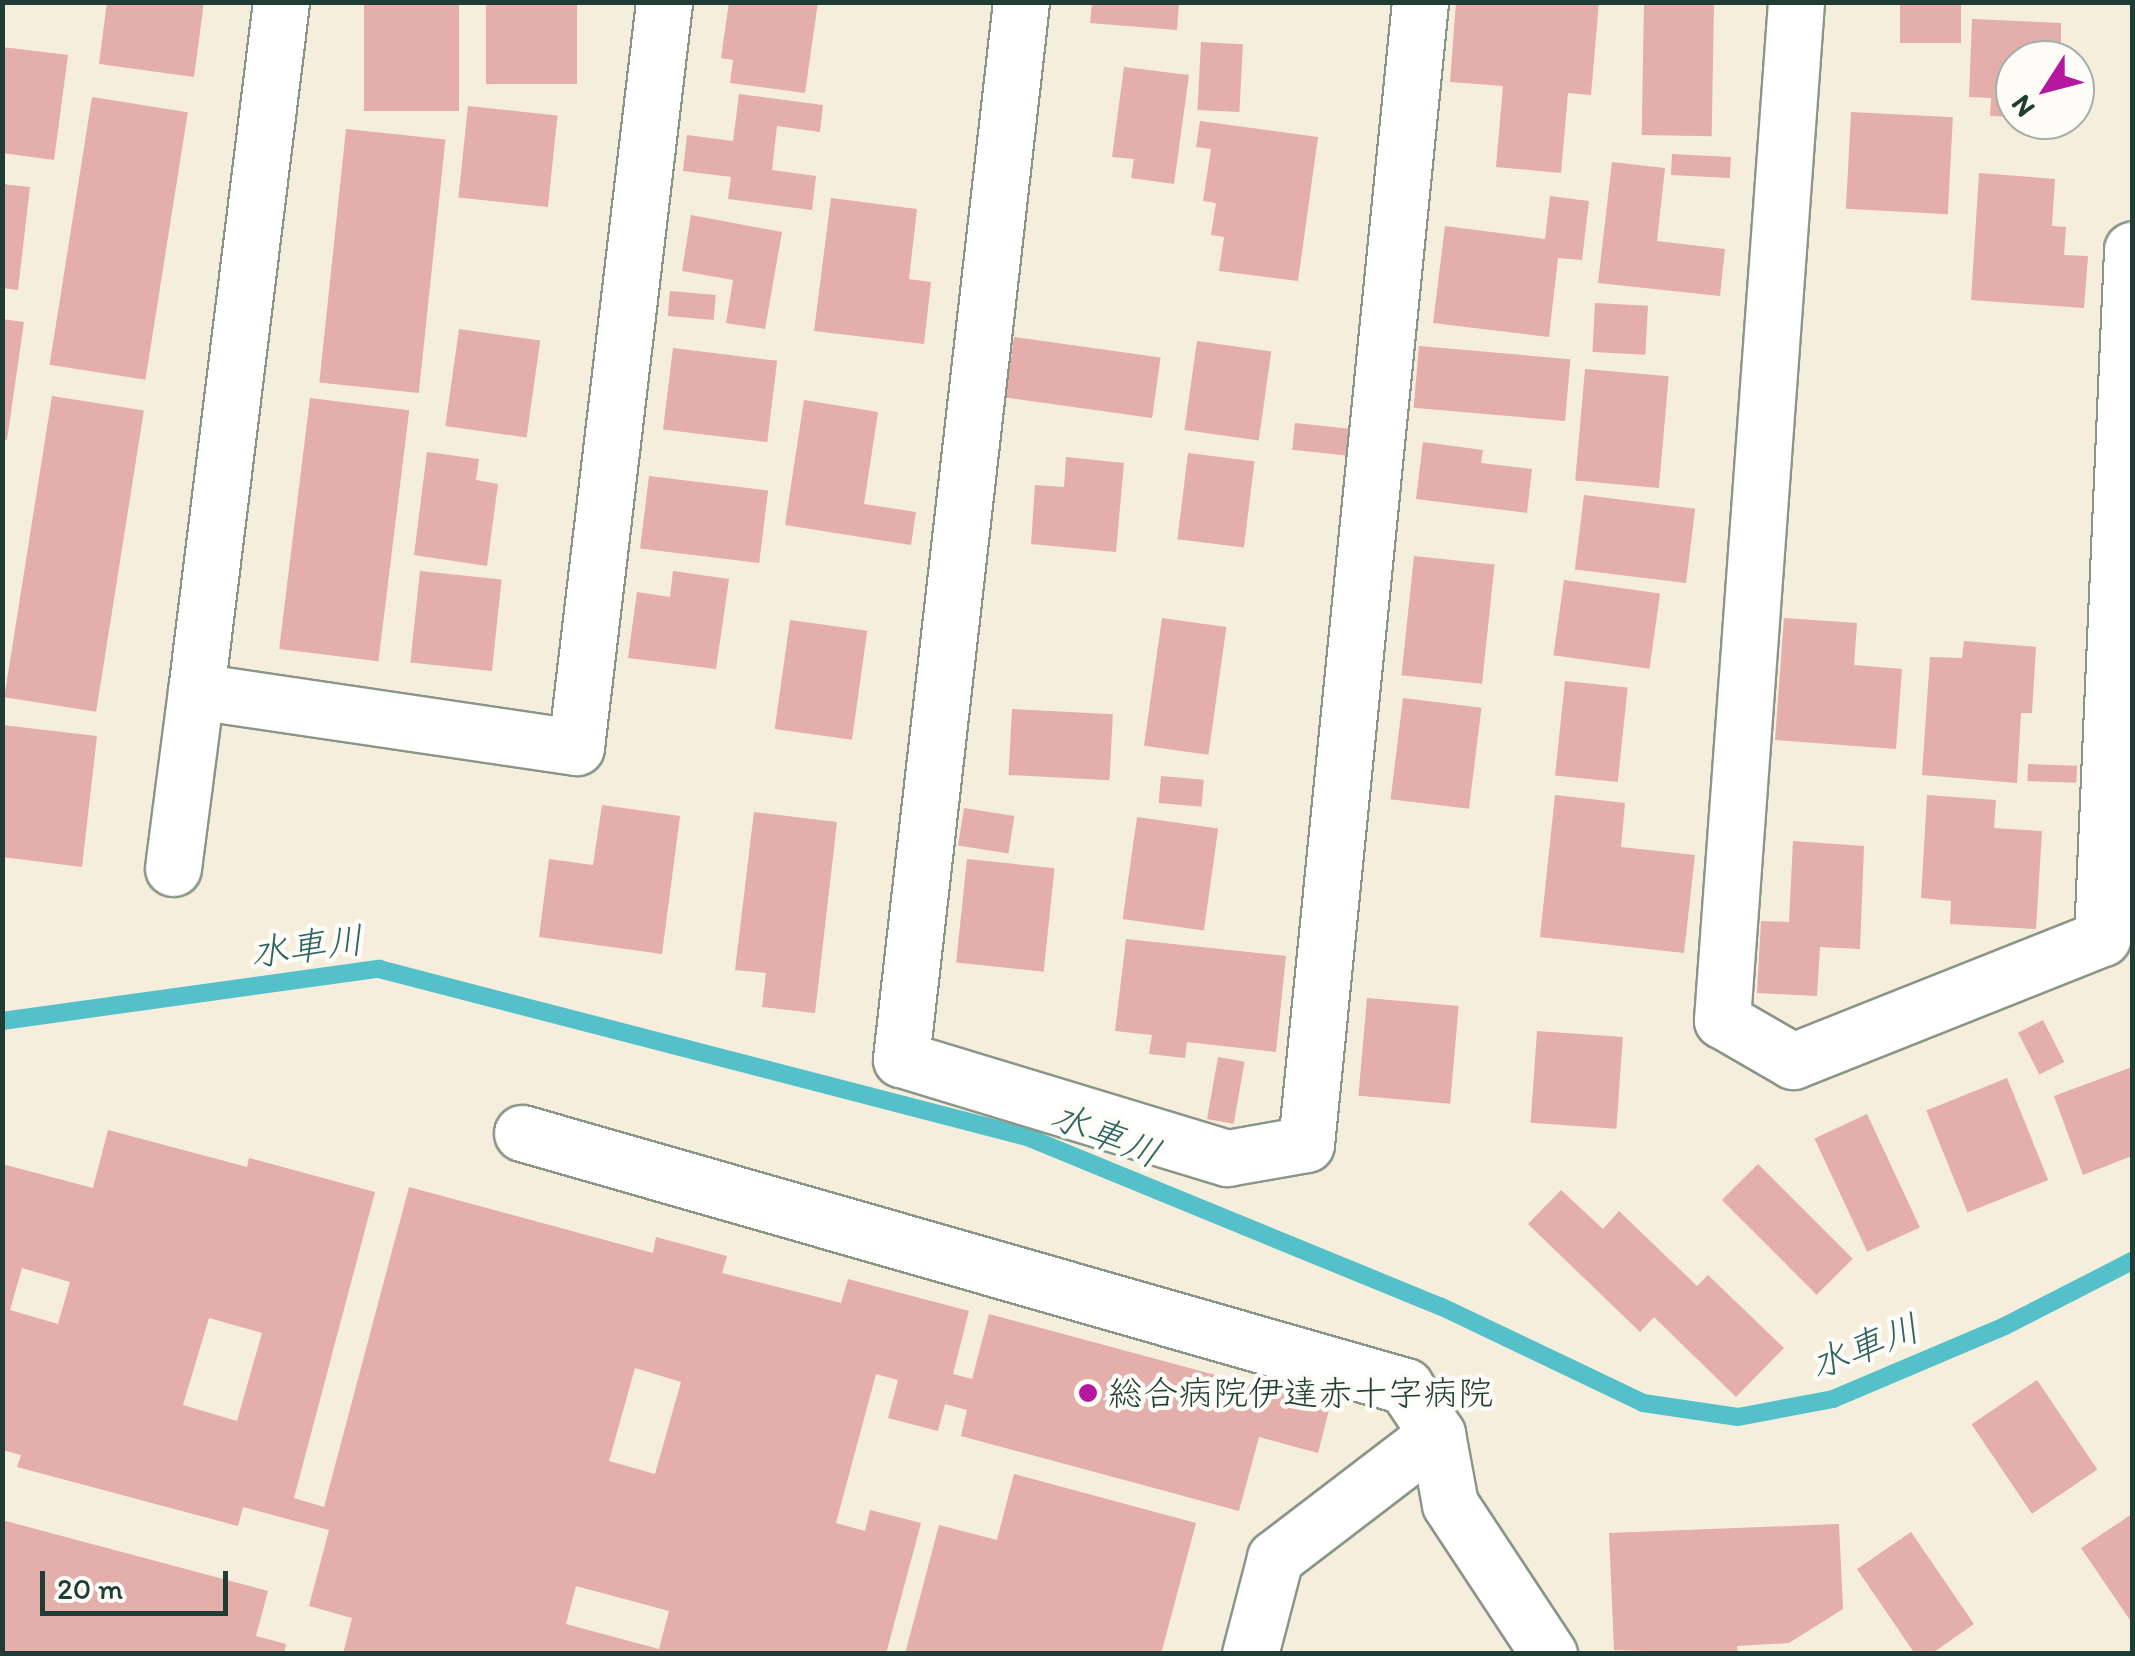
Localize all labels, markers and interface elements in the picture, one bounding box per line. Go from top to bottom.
north arrow [1995,40,2095,140]
text: N [2003,89,2042,124]
water label: 水車川 [248,917,366,977]
water label: 水車川 [1045,1093,1167,1177]
water label: 水車川 [1804,1305,1926,1389]
place label: 総合病院伊達赤十字病院 [1108,1372,1493,1414]
marker: 総合病院伊達赤十字病院 [1077,1382,1099,1404]
scale bar [45,1551,232,1613]
text: 20 m [57,1570,123,1607]

